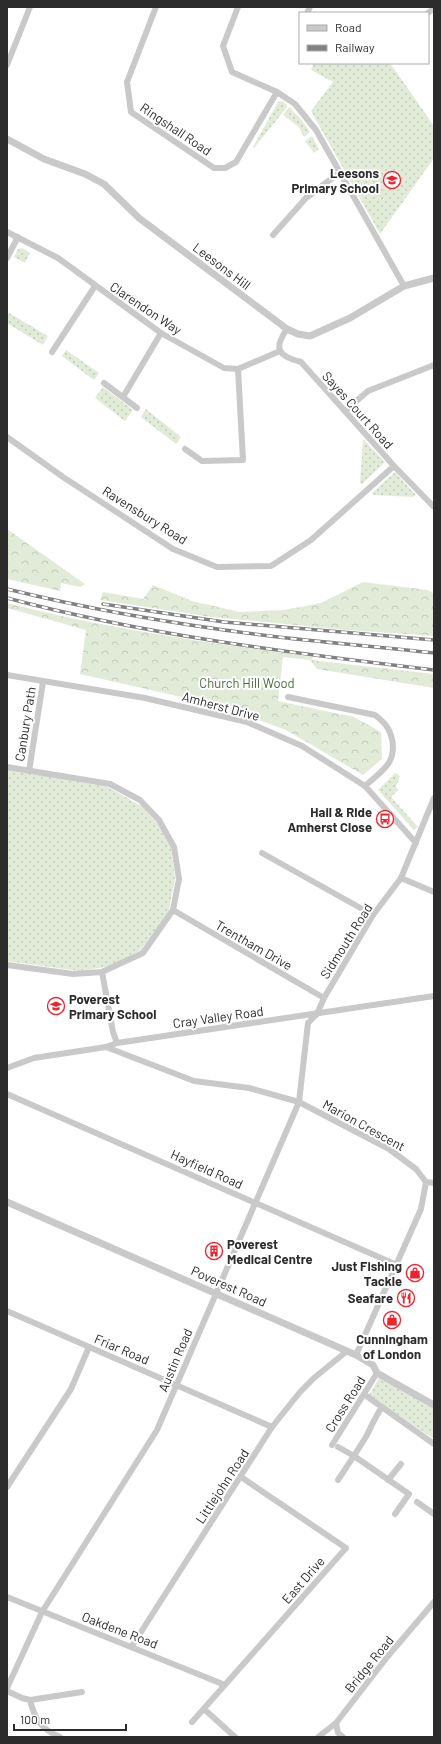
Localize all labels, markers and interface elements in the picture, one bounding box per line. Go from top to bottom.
legend [299,12,429,64]
text: Road [335,20,362,34]
text: Railway [335,40,375,54]
street label: Ringshall Road [137,99,215,159]
place label: Leesons Primary School [292,165,379,196]
school or university icon: Leesons Primary School [382,170,402,190]
street label: Leesons Hill [190,239,254,293]
street label: Clarendon Way [107,278,185,338]
street label: Sayes Court Road [319,368,397,452]
street label: Ravensbury Road [100,482,190,548]
park label: Church Hill Wood [199,675,295,691]
street label: Canbury Path [11,686,39,762]
street label: Amherst Drive [180,688,262,724]
place label: Hail & Ride Amherst Close [287,804,372,835]
bus stop icon: Hail & Ride Amherst Close [375,809,395,829]
street label: Sidmouth Road [316,900,376,982]
street label: Trentham Drive [213,917,295,973]
place label: Poverest Primary School [69,991,157,1022]
school or university icon: Poverest Primary School [46,996,66,1016]
street label: Cray Valley Road [172,1003,264,1031]
street label: Marion Crescent [320,1096,408,1154]
street label: Hayfield Road [168,1146,246,1192]
place label: Poverest Medical Centre [227,1236,313,1267]
building icon: Poverest Medical Centre [204,1241,224,1261]
place label: Just Fishing Tackle [331,1258,402,1289]
street label: Poverest Road [189,1262,269,1310]
shop icon: Just Fishing Tackle [405,1263,425,1283]
restaurant icon: Seafare [396,1288,416,1308]
place label: Seafare [348,1290,393,1306]
shop icon: Cunningham of London [382,1310,402,1330]
street label: Austin Road [154,1326,196,1394]
street label: Friar Road [92,1330,152,1368]
place label: Cunningham of London [356,1331,428,1362]
street label: Cross Road [321,1373,369,1435]
street label: Littlejohn Road [192,1446,252,1526]
street label: East Drive [278,1553,328,1607]
street label: Oakdene Road [80,1608,160,1652]
street label: Bridge Road [341,1632,397,1696]
scale bar [14,1706,126,1732]
text: 100 m [20,1712,50,1726]

